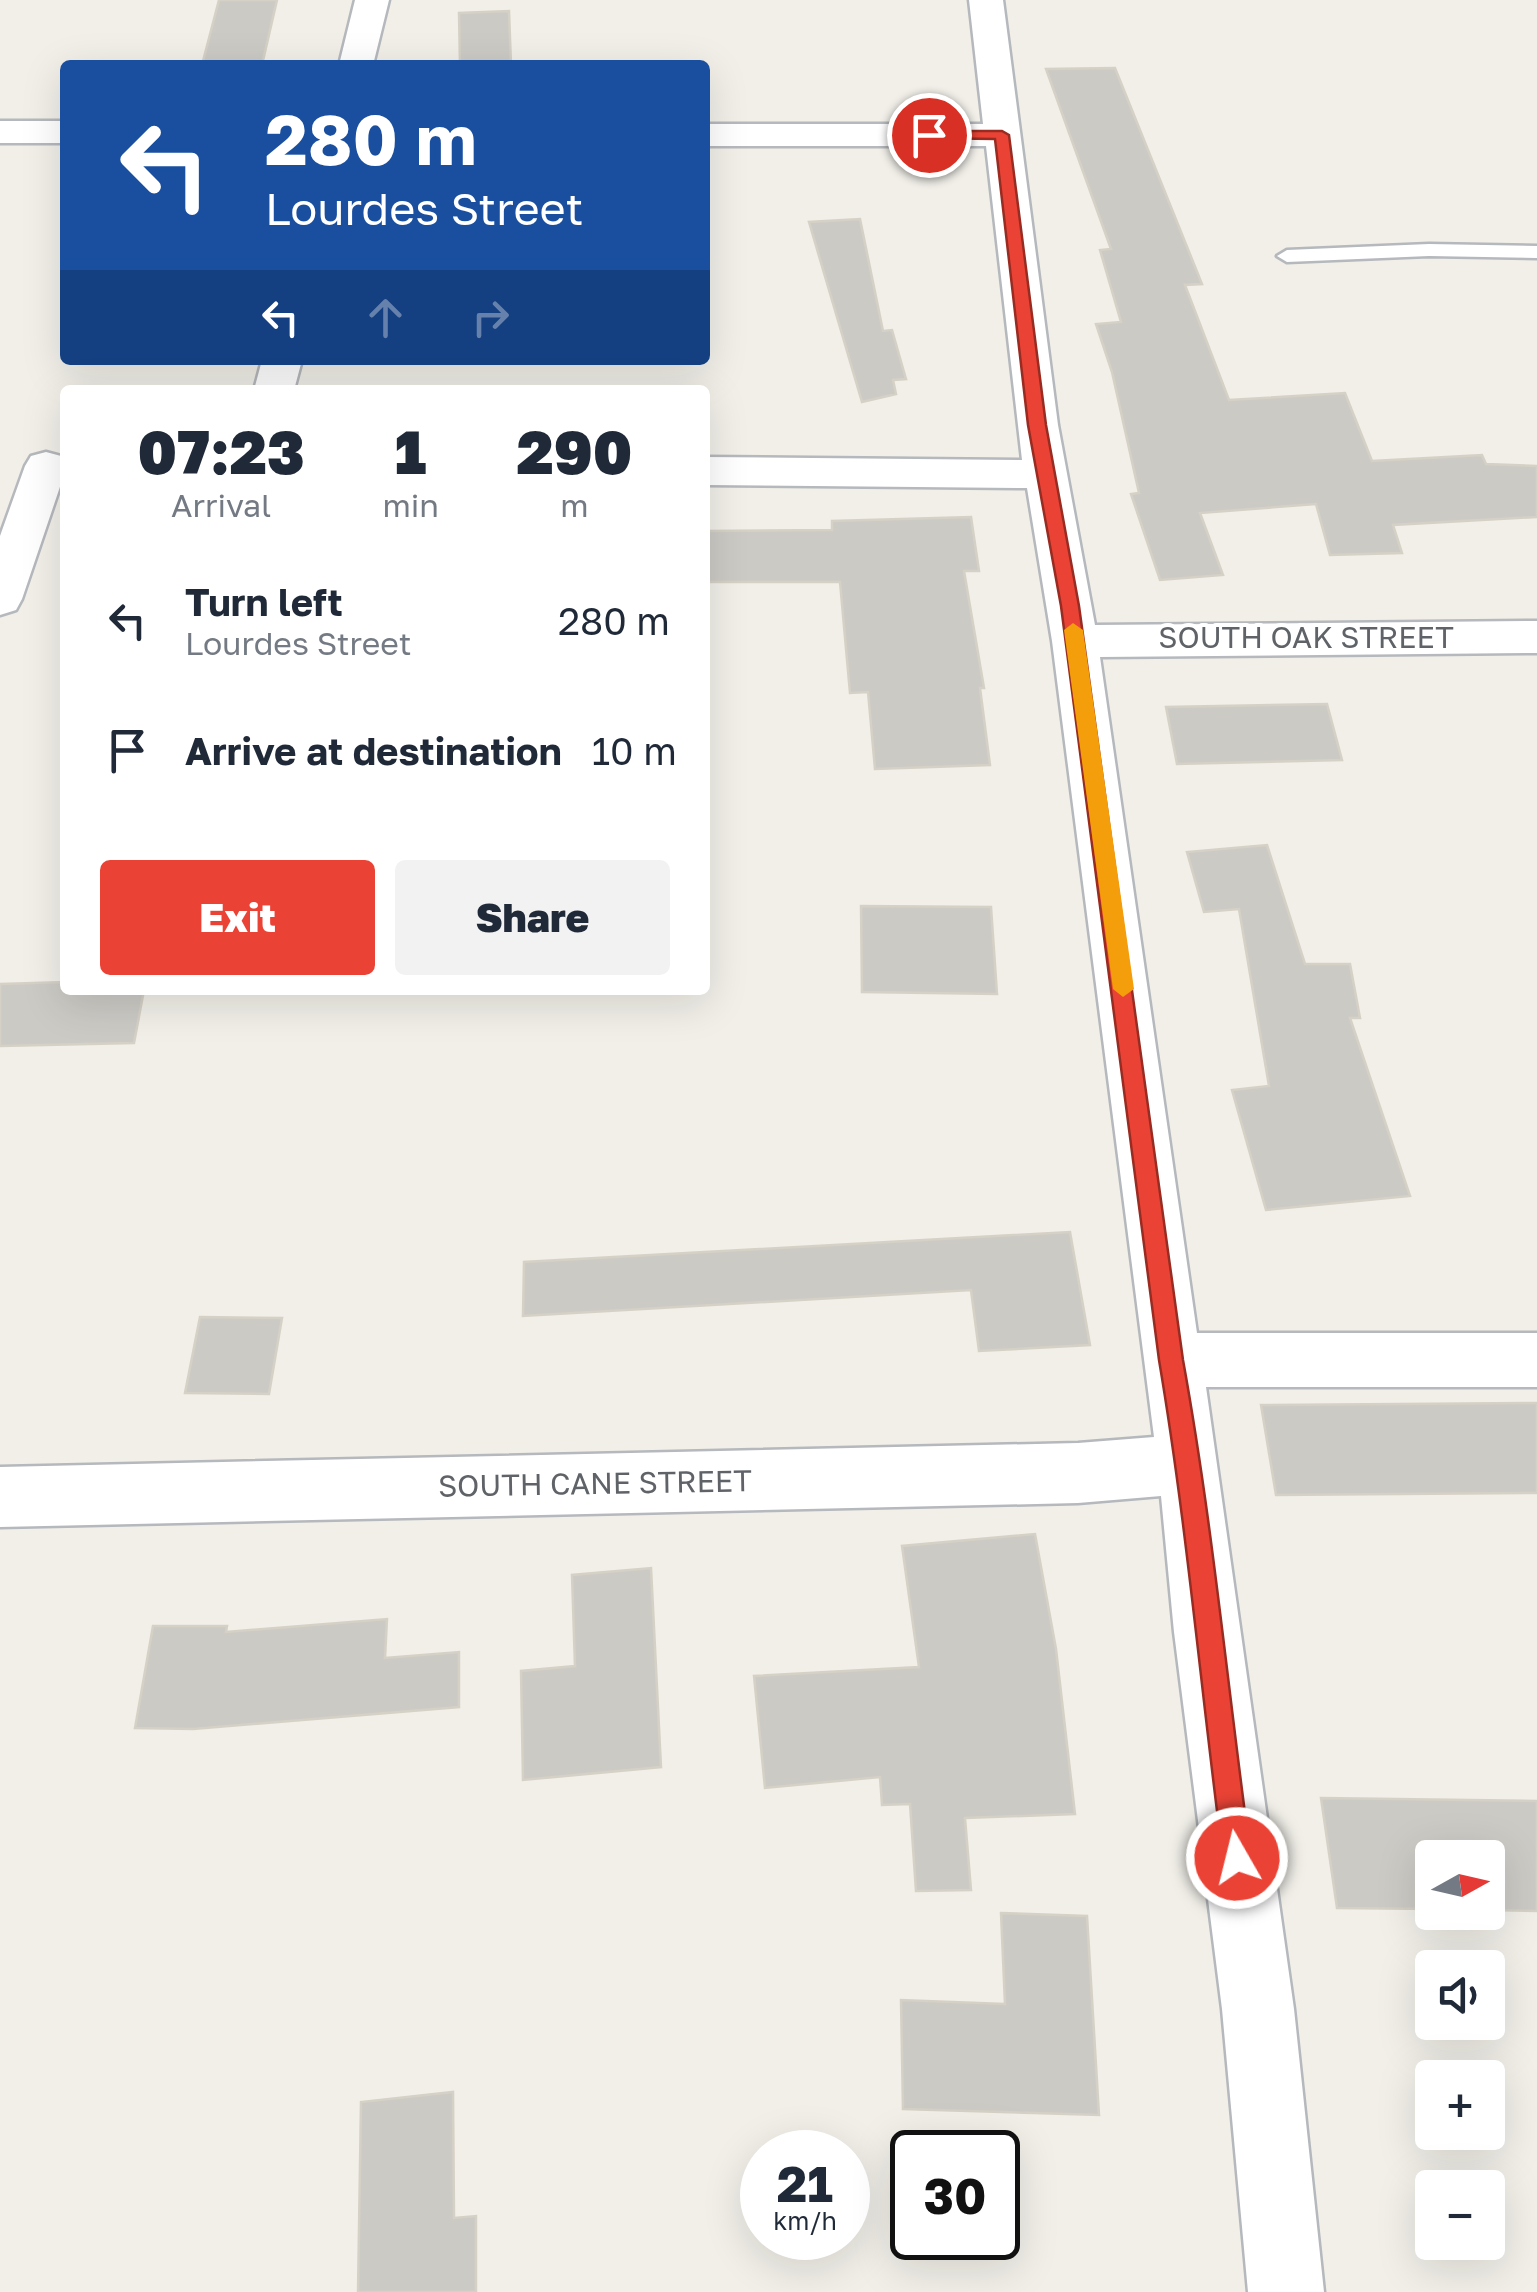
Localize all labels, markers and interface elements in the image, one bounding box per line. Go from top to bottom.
pin [887,93,972,178]
text: 280 m [265,96,477,180]
icon: left [100,100,230,230]
icon: arrive [902,108,957,163]
text: Lourdes Street [265,181,584,235]
icon: left [253,290,308,345]
icon: ahead [358,290,413,345]
icon: right [463,290,518,345]
text: 07:23 [138,415,305,487]
text: 1 [395,415,427,487]
text: 290 [517,415,632,487]
text: Arrival [171,486,271,524]
text: min [382,486,439,524]
text: m [560,486,589,524]
text: Turn left [185,579,343,624]
icon: left [100,593,155,648]
text: 280 m [558,598,670,643]
street label: SOUTH OAK STREET [1158,619,1454,655]
text: Lourdes Street [185,624,412,662]
icon: arrive [100,723,155,778]
text: Arrive at destination [185,728,562,773]
text: 10 m [592,728,677,773]
button: Exit [100,860,375,975]
button: Share [395,860,670,975]
street label: SOUTH CANE STREET [438,1462,752,1504]
position arrow [1185,1806,1289,1910]
north arrow [1415,1840,1505,1930]
map controls [1415,1840,1505,2260]
button: sound [1415,1950,1505,2040]
button: + [1415,2060,1505,2150]
speed limit sign: 30 [890,2130,1020,2260]
text: 21 [777,2153,833,2213]
button: − [1415,2170,1505,2260]
text: km/h [773,2205,837,2236]

